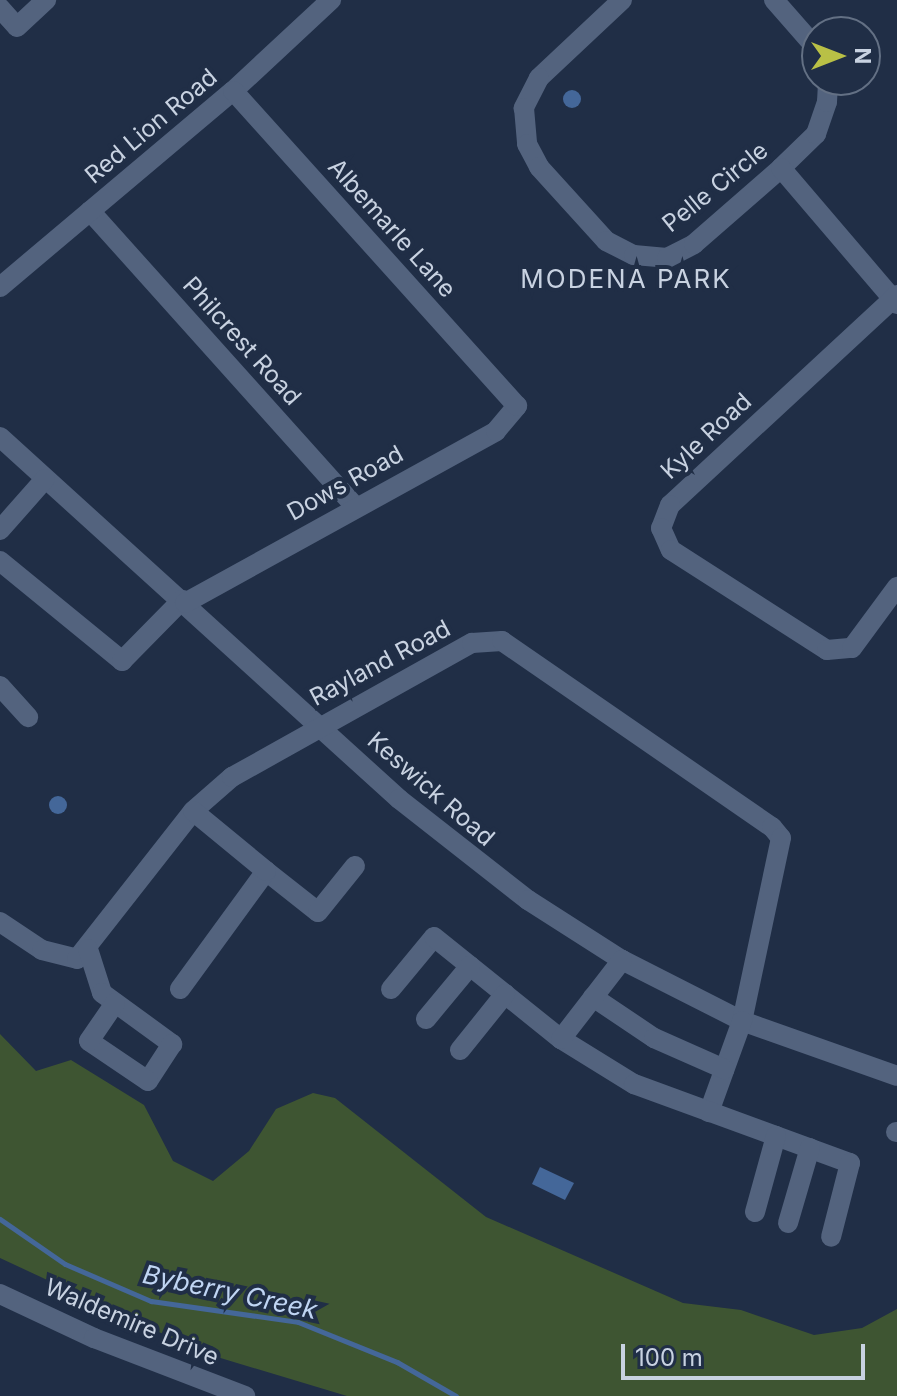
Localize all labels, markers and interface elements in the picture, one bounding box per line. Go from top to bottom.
north arrow [801,16,881,96]
text: N [850,48,876,64]
street label: Red Lion Road [79,63,223,189]
street label: Pelle Circle [657,136,773,238]
street label: Albemarle Lane [322,153,462,303]
district label: MODENA PARK [520,263,732,295]
street label: Philcrest Road [177,271,307,411]
street label: Kyle Road [655,387,757,485]
street label: Dows Road [282,439,408,527]
street label: Rayland Road [305,614,455,712]
street label: Keswick Road [362,726,500,852]
water label: Byberry Creek [140,1258,320,1326]
street label: Waldemire Drive [41,1272,223,1372]
scale bar [625,1328,869,1378]
text: 100 m [635,1343,703,1372]

